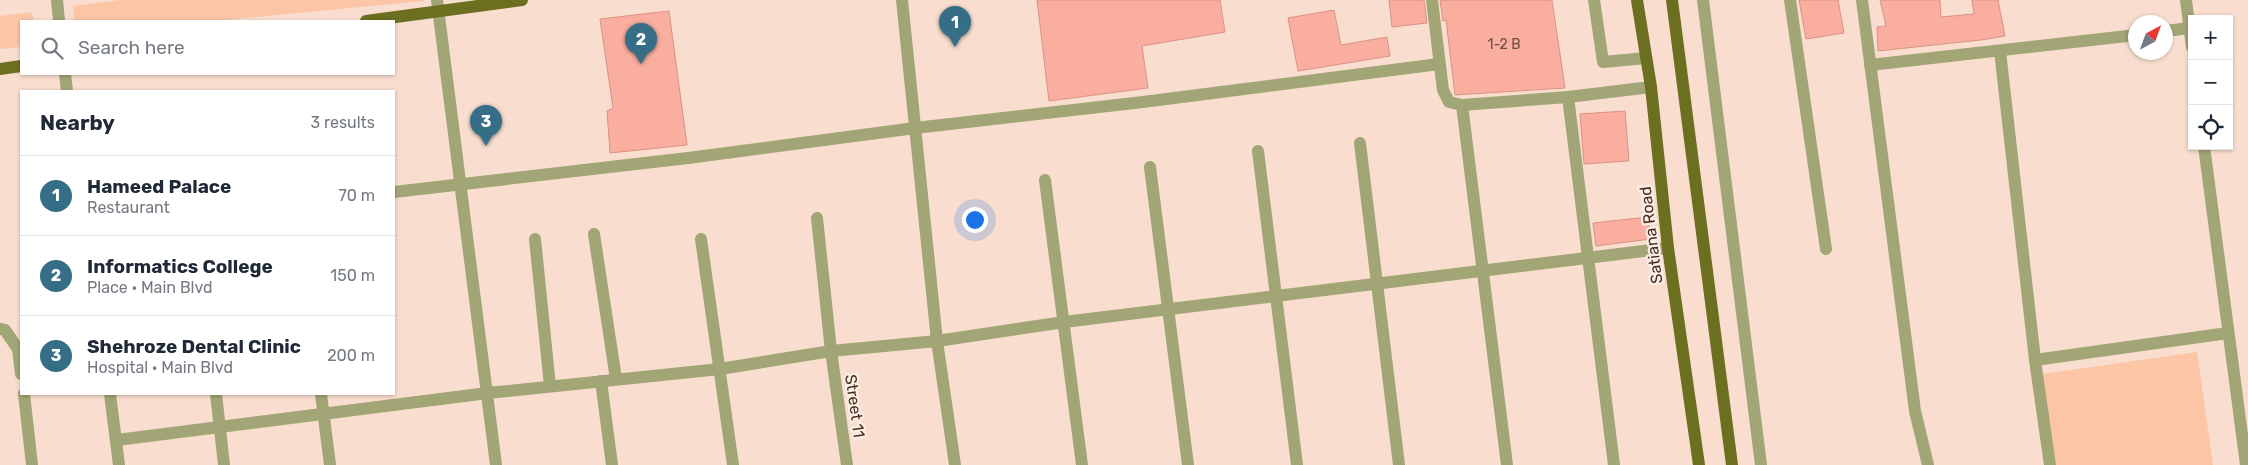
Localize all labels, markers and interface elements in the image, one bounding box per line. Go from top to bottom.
pin: 1 [939,6,971,47]
north arrow [2128,15,2173,60]
map controls [2188,15,2233,150]
button: + [2188,15,2233,60]
search box [20,20,395,75]
pin: 2 [625,23,657,64]
icon: search [38,34,66,62]
text: Search here [78,36,185,59]
house number: 1-2 B [1487,36,1521,53]
button: − [2188,60,2233,105]
pin: 3 [470,105,502,146]
button: locate [2188,105,2233,150]
text: Nearby [40,110,115,135]
text: 3 results [310,113,375,132]
text: Hameed Palace [87,175,231,198]
street label: Satiana Road [1636,185,1666,285]
text: 1 [52,186,60,205]
text: 70 m [338,186,375,205]
text: Restaurant [87,198,170,217]
your location [962,207,988,233]
text: Informatics College [87,255,273,278]
text: 2 [51,266,61,285]
text: 150 m [330,266,375,285]
text: Place · Main Blvd [87,278,213,297]
text: Shehroze Dental Clinic [87,335,301,358]
text: 3 [51,346,61,365]
text: 200 m [327,346,375,365]
text: Hospital · Main Blvd [87,358,233,377]
street label: Street 11 [841,373,869,439]

